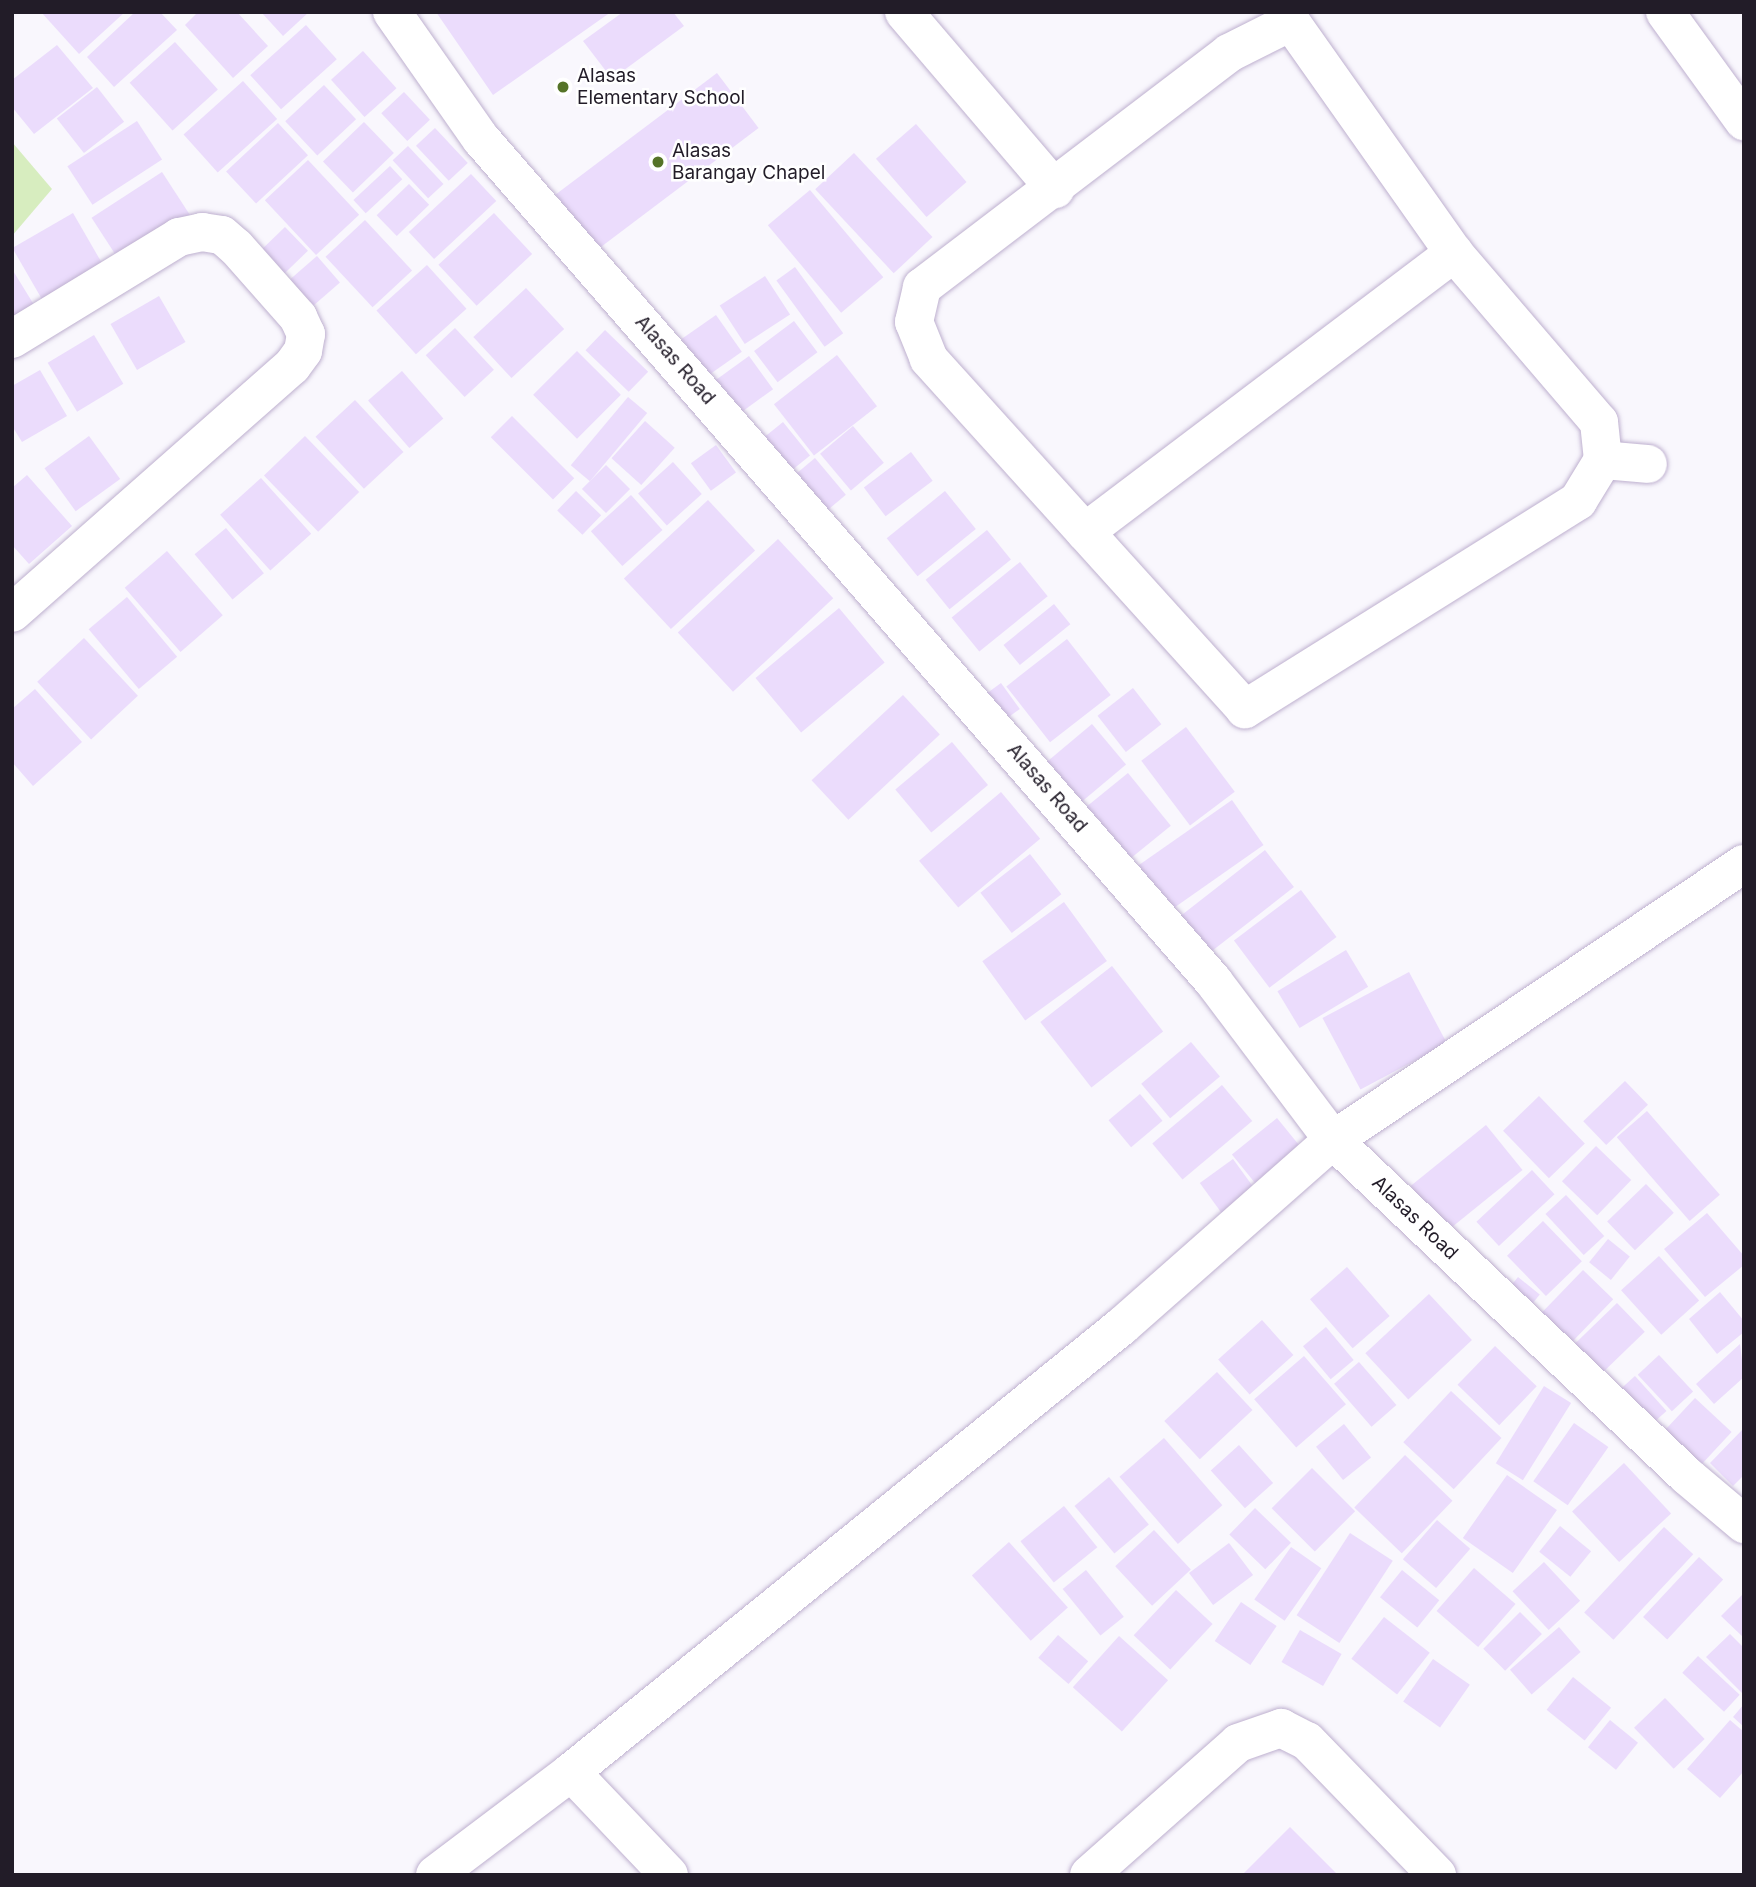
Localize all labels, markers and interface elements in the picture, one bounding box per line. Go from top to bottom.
place label: Alasas Elementary School [577,65,745,109]
marker: Alasas Elementary School [555,79,571,95]
place label: Alasas Barangay Chapel [672,140,825,184]
marker: Alasas Barangay Chapel [650,154,666,170]
street label: Alasas Road [630,311,720,409]
street label: Alasas Road [1002,739,1092,837]
street label: Alasas Road [1367,1171,1463,1265]

